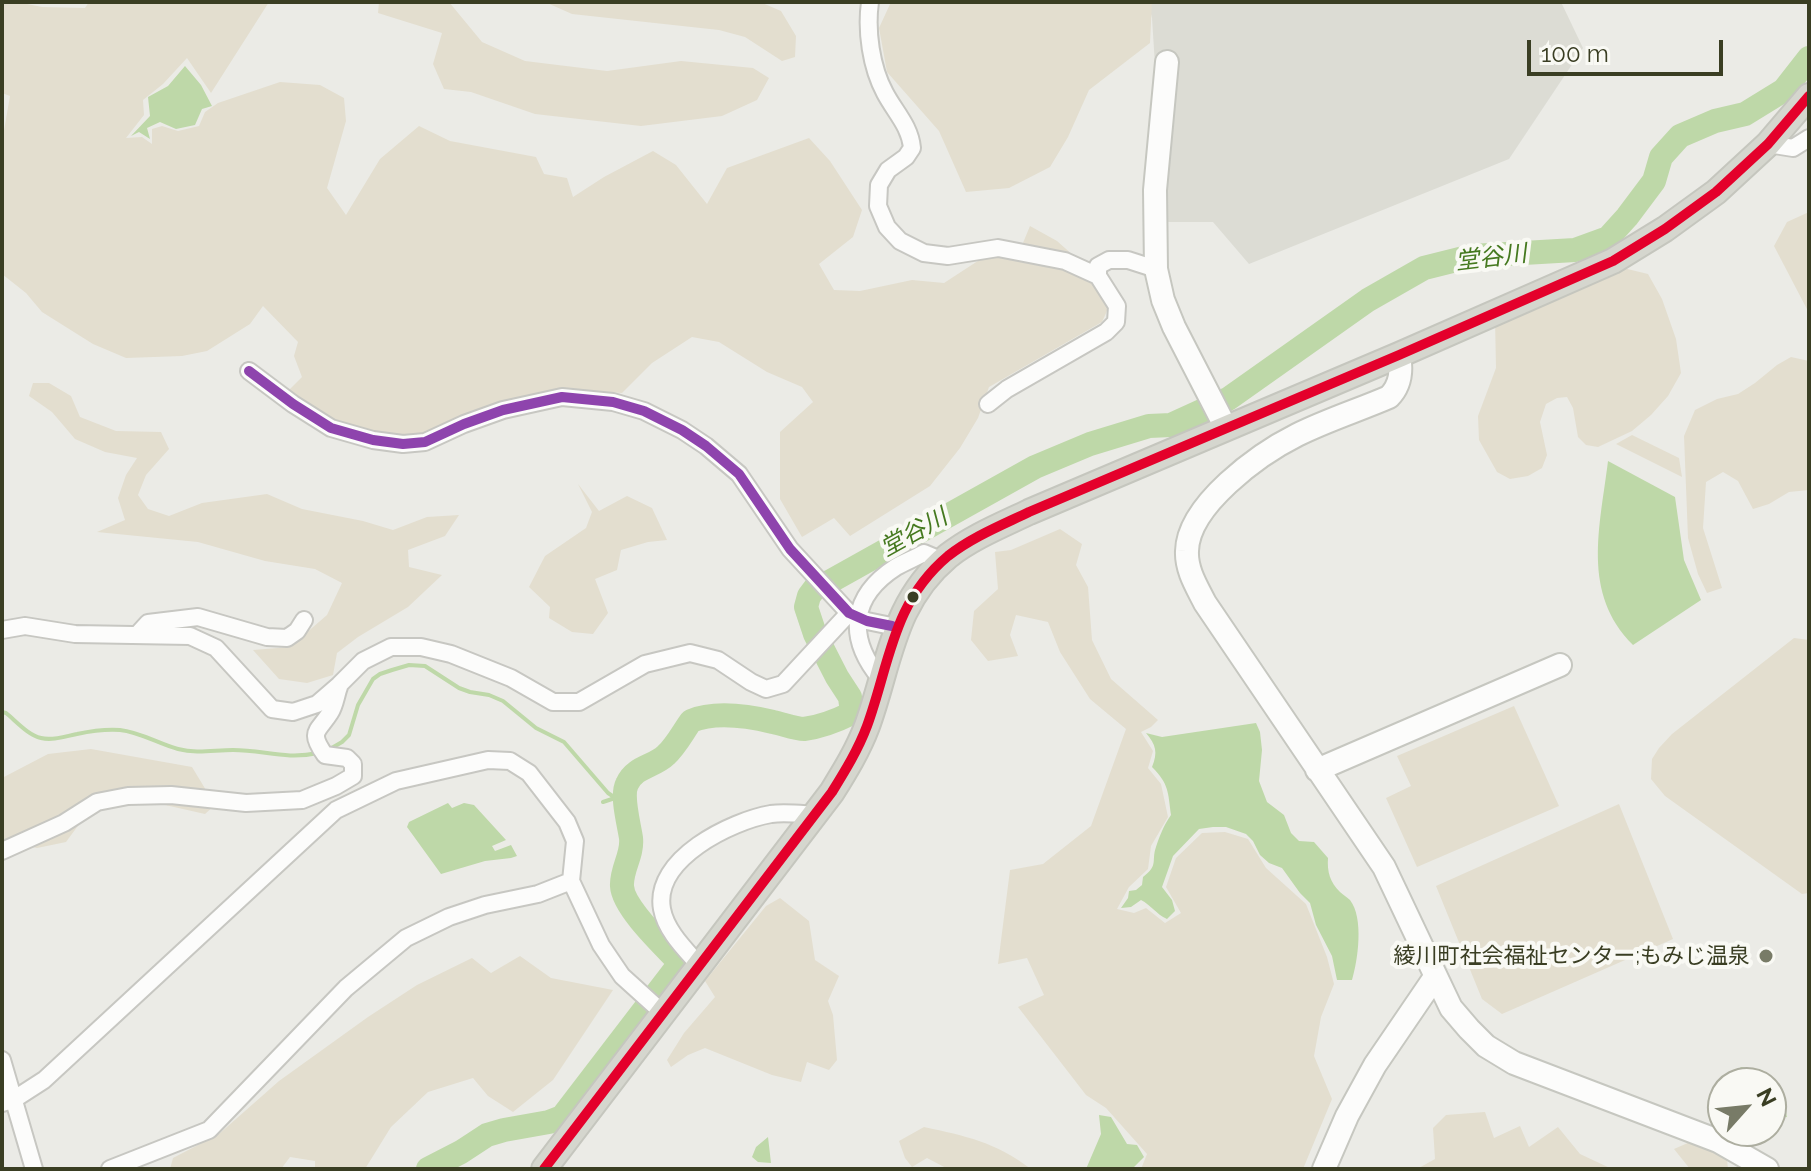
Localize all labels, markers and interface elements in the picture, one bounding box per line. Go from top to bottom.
scale bar [1531,24,1727,74]
text: 100 m [1541,39,1609,68]
water label: 堂谷川 [1454,239,1528,277]
water label: 堂谷川 [876,503,952,563]
unlabelled marker [905,589,921,605]
place label: 綾川町社会福祉センター;もみじ温泉 [1393,943,1750,969]
marker: 綾川町社会福祉センター;もみじ温泉 [1757,947,1775,965]
north arrow [1707,1067,1787,1147]
text: N [1751,1084,1782,1110]

